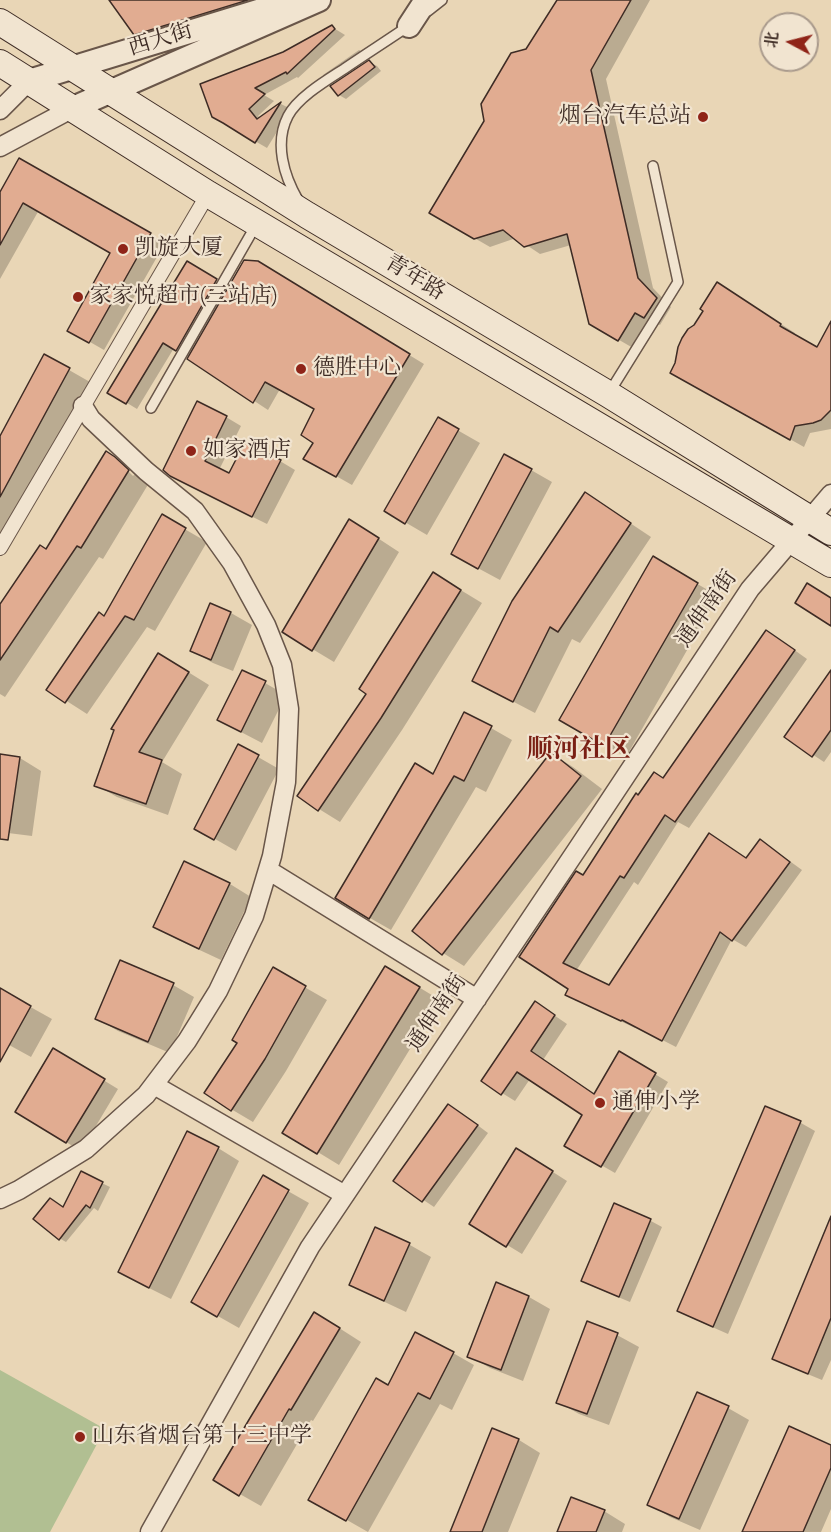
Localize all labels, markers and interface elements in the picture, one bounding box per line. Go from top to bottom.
north arrow [759,12,819,72]
street label: 西大街 [126,19,196,63]
text: 北 [762,31,784,49]
place label: 烟台汽车总站 [559,104,691,130]
marker: 烟台汽车总站 [696,110,710,124]
place label: 凯旋大厦 [135,236,223,262]
marker: 凯旋大厦 [116,242,130,256]
street label: 青年路 [379,251,449,307]
place label: 家家悦超市(三站店) [90,284,277,310]
marker: 家家悦超市(三站店) [71,290,85,304]
place label: 德胜中心 [313,356,401,382]
marker: 德胜中心 [294,362,308,376]
place label: 如家酒店 [203,438,291,464]
marker: 如家酒店 [184,444,198,458]
street label: 通伸南街 [672,566,744,654]
district label: 顺河社区 [527,736,631,768]
street label: 通伸南街 [402,970,474,1058]
place label: 通伸小学 [612,1090,700,1116]
marker: 通伸小学 [593,1096,607,1110]
place label: 山东省烟台第十三中学 [92,1424,312,1450]
marker: 山东省烟台第十三中学 [73,1430,87,1444]

